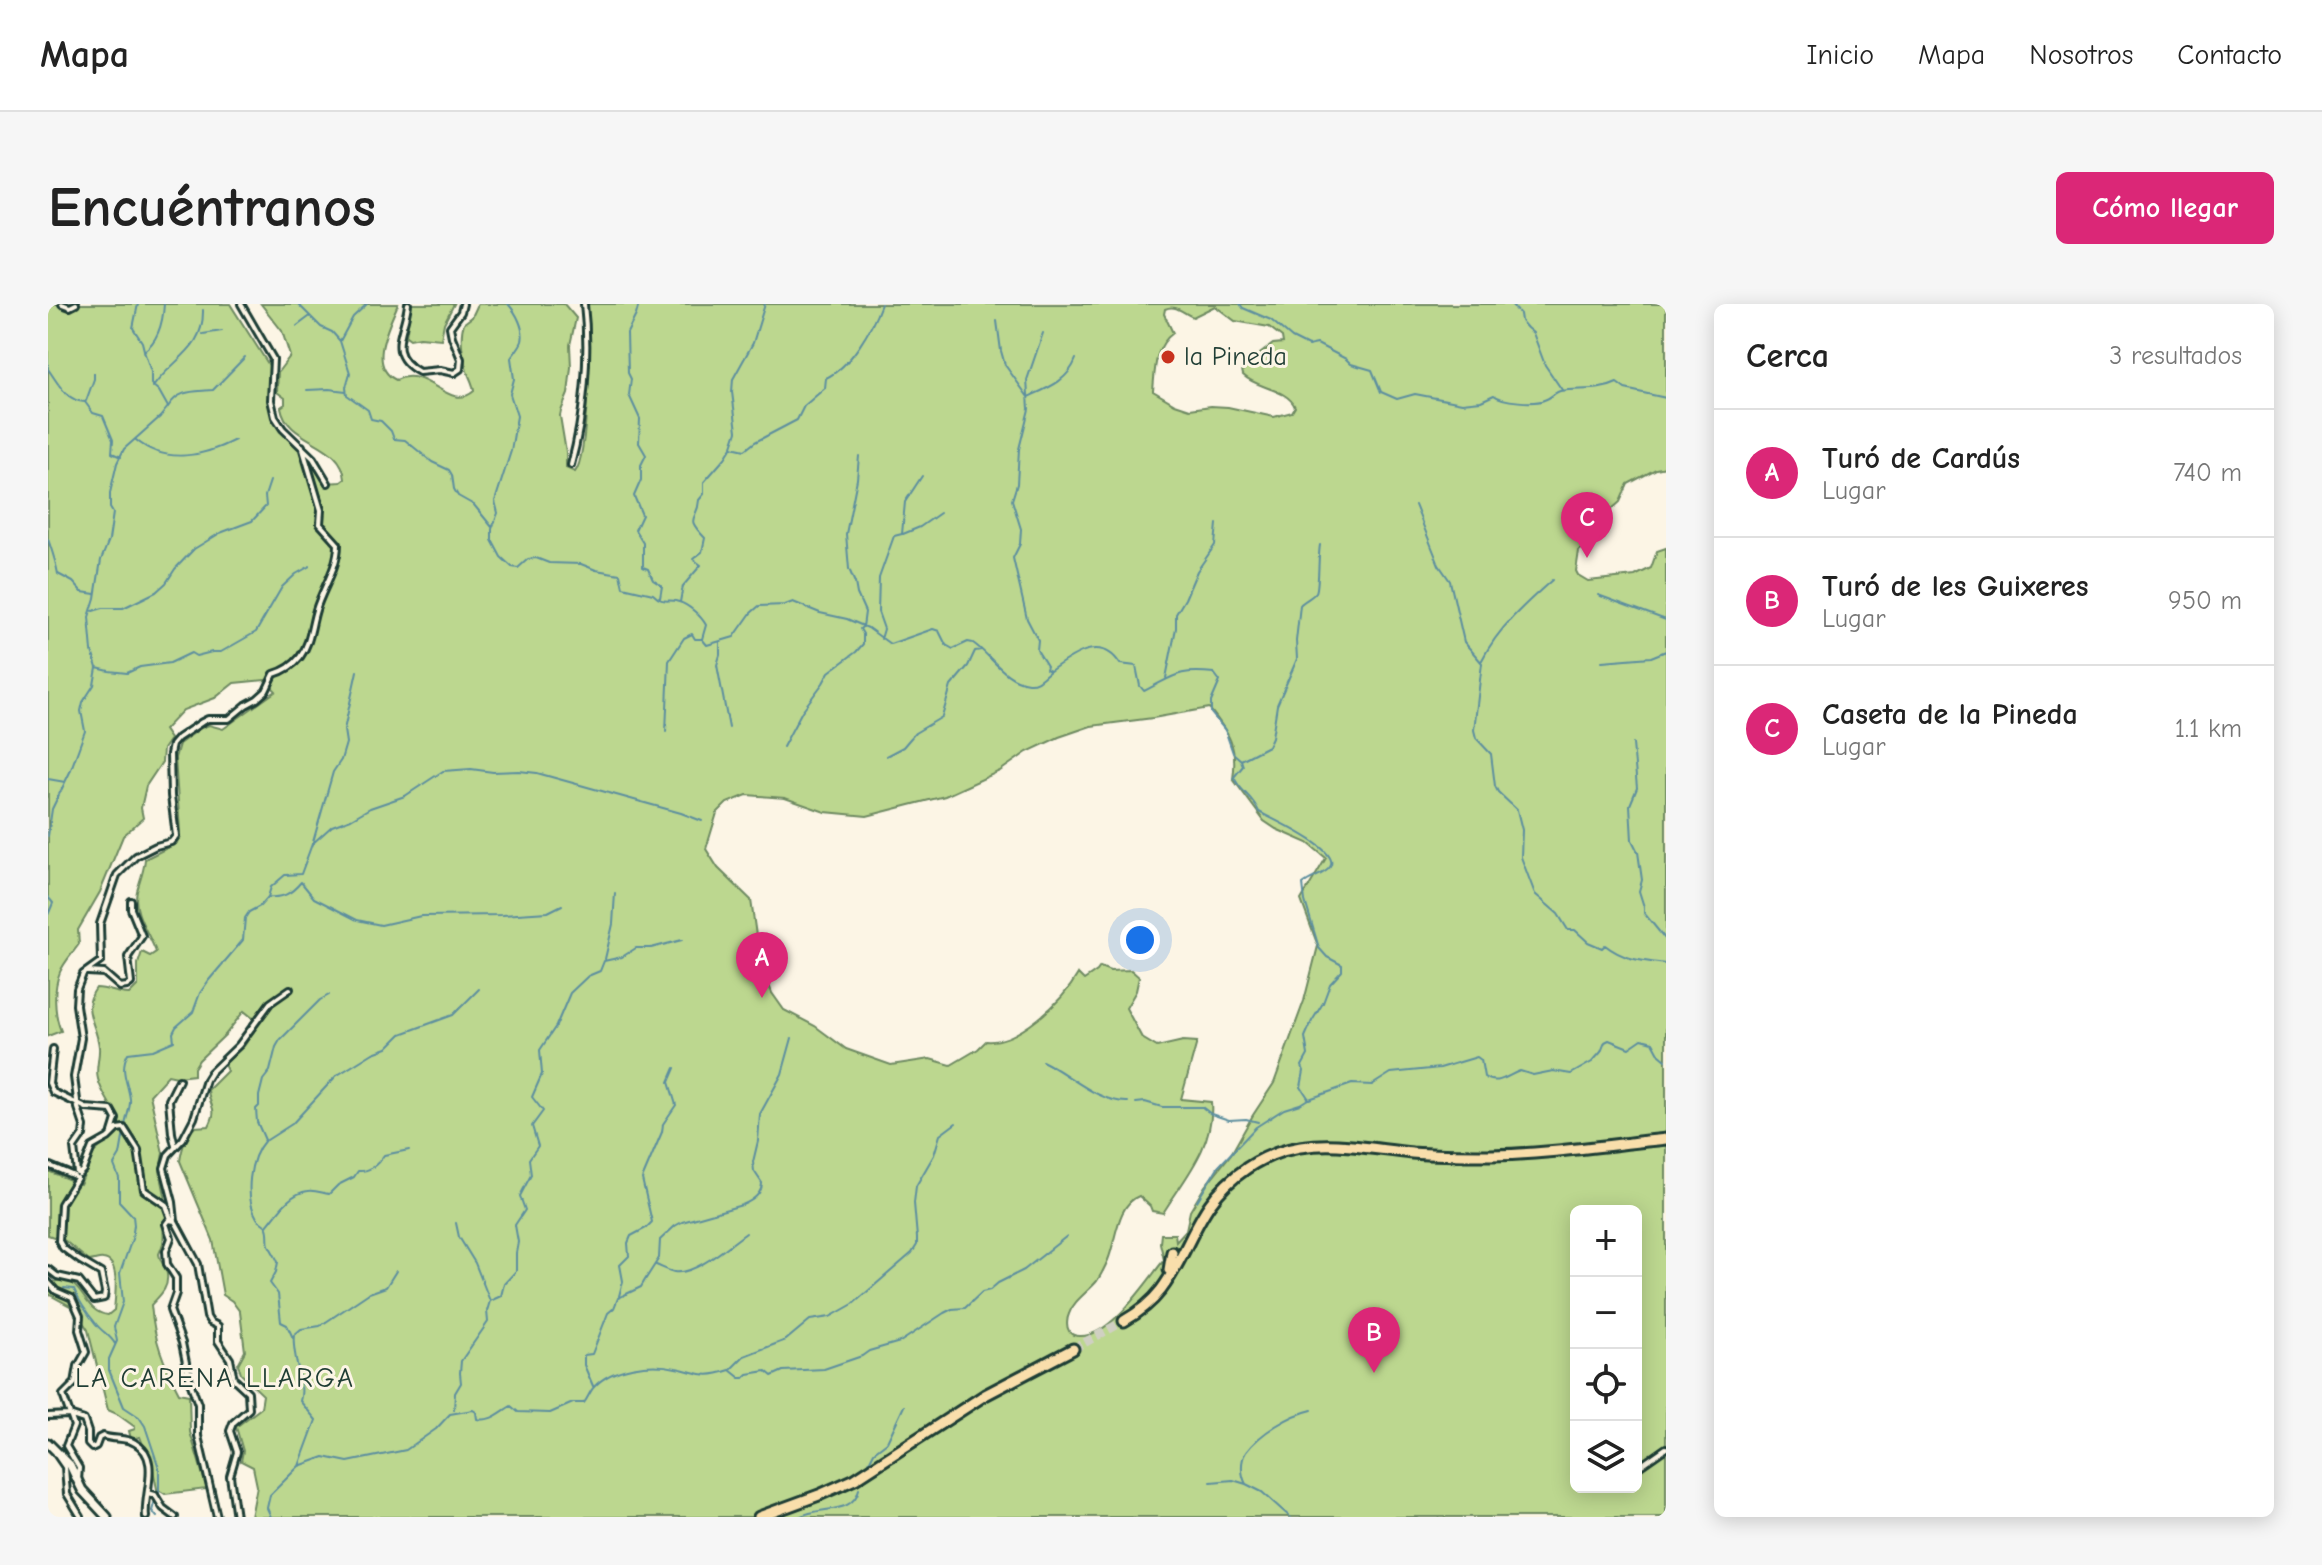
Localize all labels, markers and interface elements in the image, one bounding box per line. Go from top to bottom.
text: Mapa [40,33,129,77]
text: Inicio [1807,39,1874,71]
text: Mapa [1918,39,1985,71]
text: Nosotros [2029,39,2133,71]
text: Contacto [2177,39,2282,71]
button: Cómo llegar [2056,172,2274,244]
text: Encuéntranos [48,176,376,240]
text: Cerca [1746,336,1829,376]
text: 3 resultados [2109,341,2242,371]
place label: la Pineda [1184,342,1287,372]
marker: la Pineda [1159,348,1177,366]
text: Turó de Cardús [1822,441,2020,476]
text: A [1765,458,1779,488]
text: 740 m [2173,458,2242,488]
text: Lugar [1822,476,1886,506]
pin: C [1561,492,1613,558]
text: Turó de les Guixeres [1822,569,2088,604]
text: B [1764,586,1780,616]
text: 950 m [2168,586,2242,616]
text: Lugar [1822,604,1886,634]
text: Caseta de la Pineda [1822,697,2078,732]
text: C [1764,714,1780,744]
text: 1.1 km [2175,714,2242,744]
text: Lugar [1822,732,1886,762]
your location [1120,920,1160,960]
pin: A [736,932,788,998]
map controls [1570,1205,1642,1493]
button: + [1570,1205,1642,1277]
button: − [1570,1277,1642,1349]
pin: B [1348,1307,1400,1373]
button: locate [1570,1349,1642,1421]
district label: LA CARENA LLARGA [75,1362,355,1394]
button: layers [1570,1421,1642,1493]

